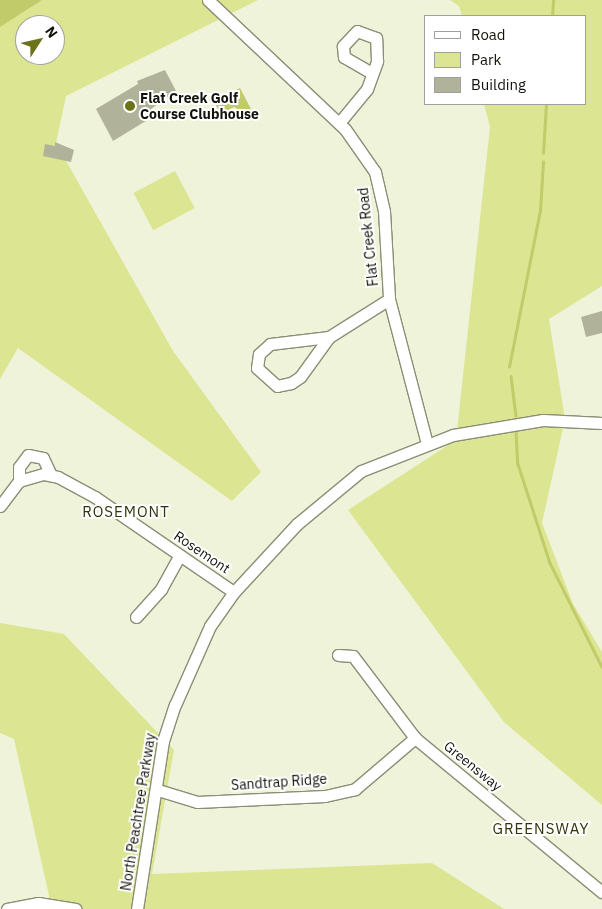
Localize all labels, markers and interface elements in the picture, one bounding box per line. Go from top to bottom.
north arrow [15,15,65,65]
legend [424,15,587,105]
text: N [41,23,62,41]
text: Road [471,25,506,44]
text: Park [471,50,501,69]
text: Building [471,75,526,94]
place label: Flat Creek Golf Course Clubhouse [140,90,259,122]
marker: Flat Creek Golf Course Clubhouse [124,100,136,112]
street label: Flat Creek Road [354,187,382,287]
district label: ROSEMONT [81,503,171,521]
street label: Rosemont [171,527,233,577]
street label: North Peachtree Parkway [117,732,159,892]
street label: Greensway [441,737,505,795]
street label: Sandtrap Ridge [230,770,328,794]
district label: GREENSWAY [491,820,591,838]

